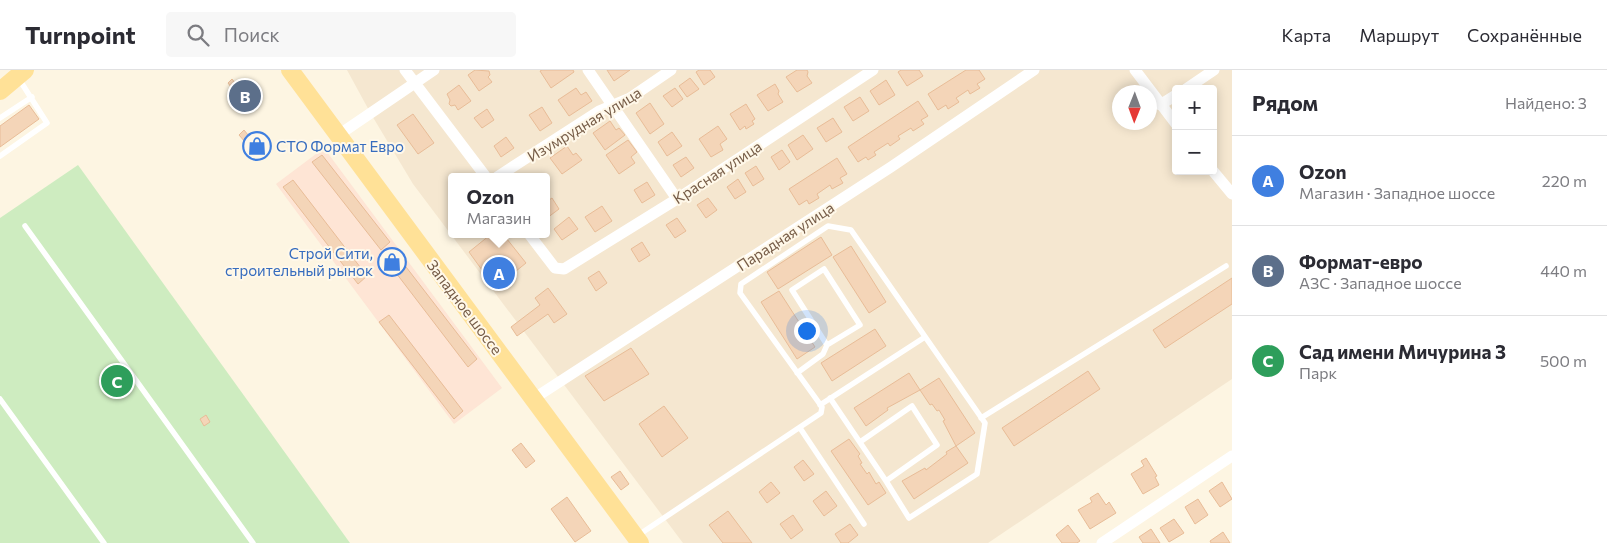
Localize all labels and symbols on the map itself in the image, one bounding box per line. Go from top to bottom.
pin: B [229,77,261,115]
street label: Изумрудная улица [524,83,644,165]
north arrow [1112,85,1157,130]
shop icon: СТО Формат Евро [242,131,272,161]
place label: СТО Формат Евро [276,137,404,155]
street label: Красная улица [669,137,765,207]
street label: Парадная улица [733,198,837,274]
place label: Строй Сити, строительный рынок [225,244,373,279]
shop icon: Строй Сити, строительный рынок [377,247,407,277]
pin: A [483,254,515,292]
street label: Западное шоссе [424,256,507,358]
your location [794,318,820,344]
pin: C [101,362,133,400]

